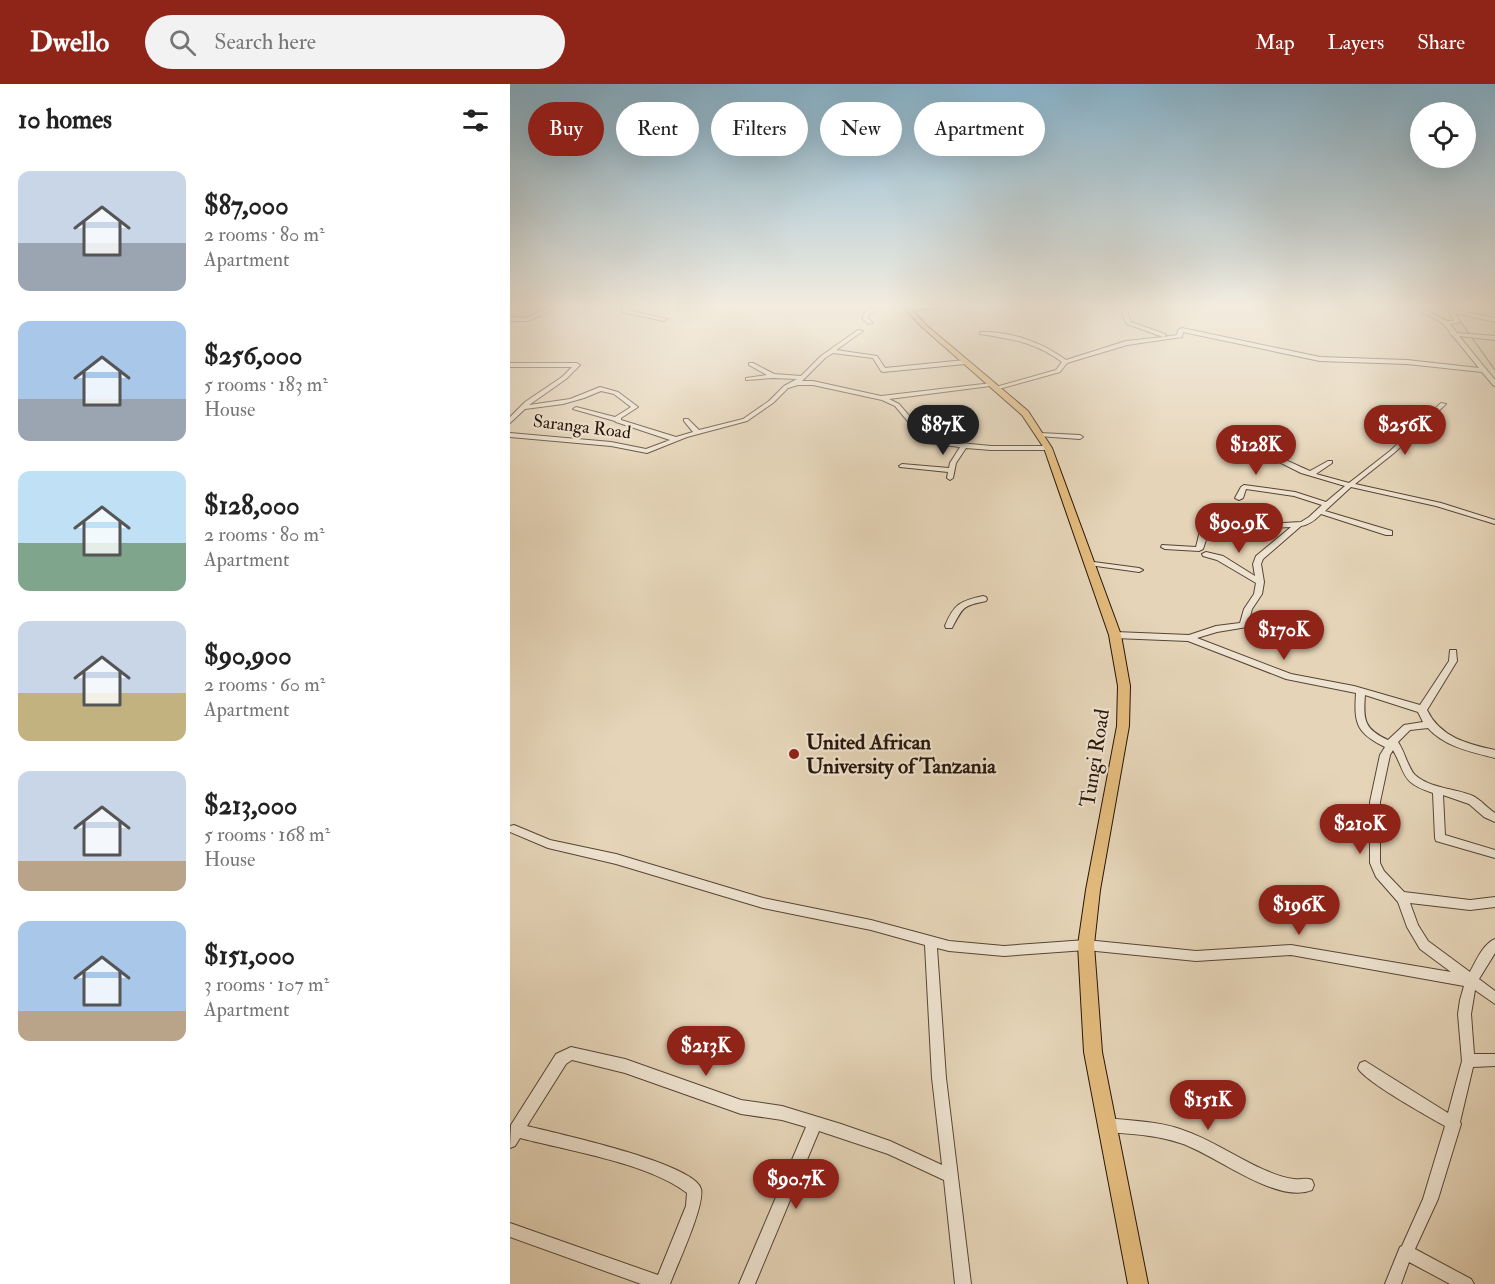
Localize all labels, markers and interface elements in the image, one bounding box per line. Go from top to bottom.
search box [145,15,565,69]
text: Dwello [30,25,109,60]
icon: search [166,26,199,59]
text: Search here [214,28,316,56]
text: Map [1255,29,1295,56]
text: Layers [1328,29,1384,56]
text: Share [1417,29,1465,56]
chip: Buy [528,102,604,156]
chip: Rent [616,102,699,156]
chip: Filters [711,102,808,156]
chip: New [820,102,902,156]
chip: Apartment [914,102,1045,156]
map controls [1410,102,1476,168]
button: locate [1410,102,1476,168]
text: 10 homes [18,104,112,136]
icon: filters [459,104,492,137]
text: $87,000 [204,190,289,222]
icon: home [66,195,138,267]
text: 2 rooms · 80 m² [204,222,325,247]
text: Apartment [204,247,289,272]
text: $256,000 [204,340,302,372]
icon: home [66,345,138,417]
text: 5 rooms · 183 m² [204,372,328,397]
text: House [204,397,255,422]
pin: $87K [907,405,979,456]
pin: $256K [1363,405,1447,456]
street label: Saranga Road [532,410,632,444]
text: $87K [921,412,965,437]
text: $256K [1378,412,1432,437]
pin: $128K [1214,425,1298,476]
text: $128K [1230,432,1282,457]
text: $128,000 [204,490,300,522]
icon: home [66,495,138,567]
pin: $90.9K [1190,503,1288,554]
text: $90.9K [1209,510,1269,535]
text: 2 rooms · 80 m² [204,522,325,547]
text: Apartment [204,547,289,572]
pin: $170K [1242,610,1326,661]
text: $170K [1258,617,1310,642]
text: $90,900 [204,640,292,672]
icon: home [66,645,138,717]
text: 2 rooms · 60 m² [204,672,325,697]
text: Apartment [204,697,289,722]
street label: Tungi Road [1074,706,1116,809]
place label: United African University of Tanzania [806,729,997,780]
marker: United African University of Tanzania [787,747,801,761]
text: $213,000 [204,790,297,822]
icon: home [66,795,138,867]
pin: $210K [1318,804,1402,855]
text: $210K [1334,811,1386,836]
text: 5 rooms · 168 m² [204,822,330,847]
text: House [204,847,255,872]
pin: $196K [1257,885,1341,936]
text: $196K [1273,892,1325,917]
text: $151,000 [204,940,295,972]
icon: home [66,945,138,1017]
text: 3 rooms · 107 m² [204,972,329,997]
text: Apartment [204,997,289,1022]
pin: $213K [664,1026,748,1077]
text: $213K [681,1033,731,1058]
pin: $151K [1166,1080,1250,1131]
text: $151K [1184,1087,1232,1112]
pin: $90.7K [747,1159,845,1210]
text: $90.7K [767,1166,825,1191]

